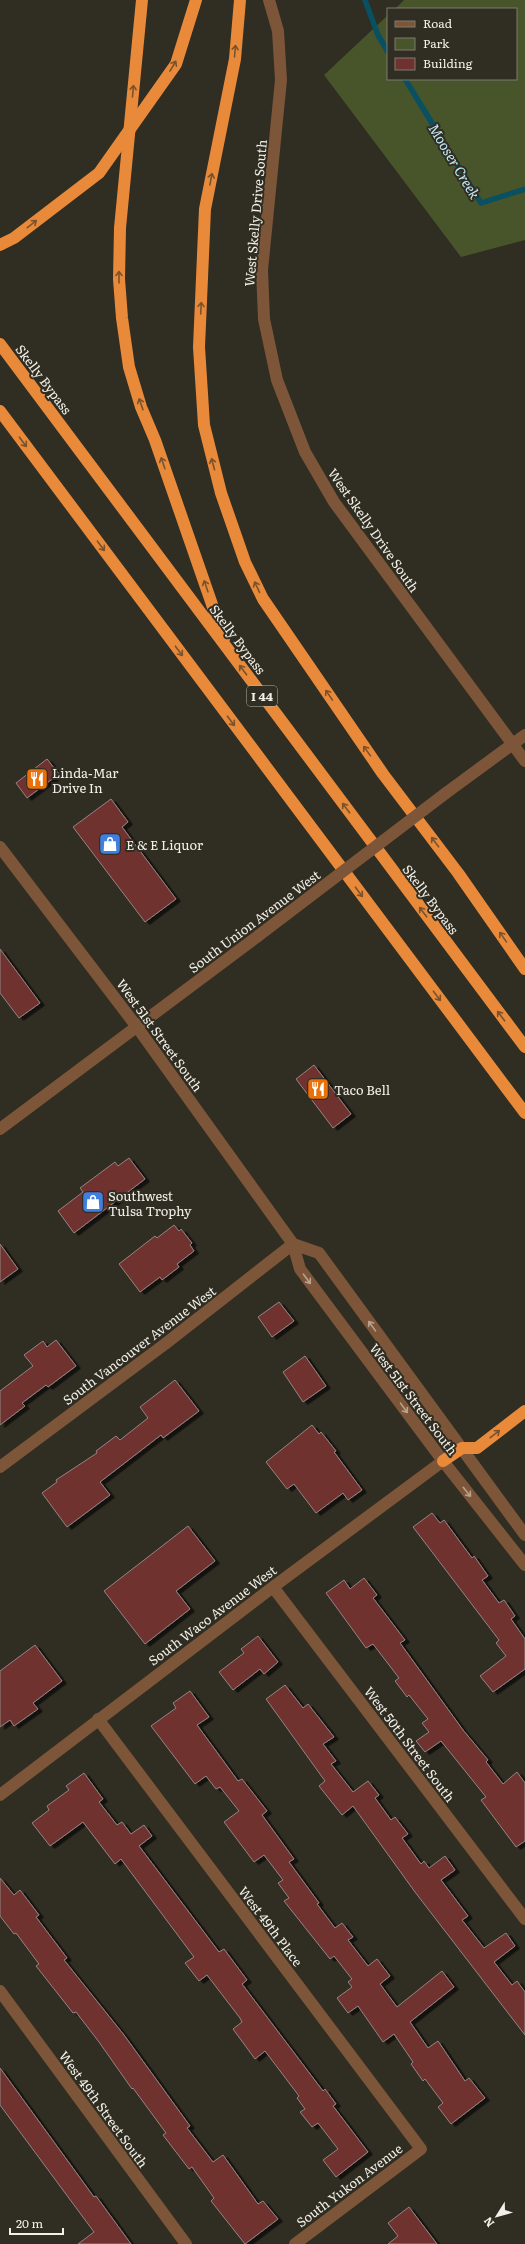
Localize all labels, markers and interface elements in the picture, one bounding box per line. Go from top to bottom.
legend [387,8,517,80]
text: Road [423,14,453,32]
text: Park [423,34,450,52]
one-way arrow [232,45,239,58]
text: Building [423,54,473,72]
one-way arrow [170,60,178,72]
one-way arrow [130,85,137,98]
water label: Mooser Creek [425,120,486,203]
street label: West Skelly Drive South [239,138,271,287]
one-way arrow [207,172,215,185]
one-way arrow [27,220,38,228]
one-way arrow [115,271,123,284]
one-way arrow [197,302,204,315]
street label: Skelly Bypass [11,340,77,418]
one-way arrow [136,399,144,411]
one-way arrow [19,437,27,448]
one-way arrow [159,458,167,470]
one-way arrow [209,458,216,471]
street label: West Skelly Drive South [324,464,424,596]
one-way arrow [97,541,105,552]
one-way arrow [201,580,209,592]
one-way arrow [253,581,260,593]
street label: Skelly Bypass [205,600,271,678]
one-way arrow [175,645,183,656]
one-way arrow [239,664,247,675]
road number: I 44 [247,686,277,706]
one-way arrow [325,690,333,701]
one-way arrow [227,715,235,726]
one-way arrow [363,745,371,756]
place label: Linda-Mar Drive In [52,763,119,797]
restaurant icon: Linda-Mar Drive In [24,766,50,792]
one-way arrow [341,802,350,813]
shop icon: E & E Liquor [97,831,123,857]
place label: E & E Liquor [126,835,204,854]
one-way arrow [430,837,439,848]
street label: Skelly Bypass [398,860,464,938]
street label: South Union Avenue West [184,865,324,977]
one-way arrow [355,886,364,897]
one-way arrow [419,906,428,917]
one-way arrow [499,932,507,943]
street label: West 51st Street South [112,975,208,1096]
one-way arrow [433,991,442,1002]
one-way arrow [497,1010,506,1021]
restaurant icon: Taco Bell [305,1076,331,1102]
place label: Taco Bell [334,1080,391,1099]
place label: Southwest Tulsa Trophy [108,1186,192,1220]
shop icon: Southwest Tulsa Trophy [80,1189,106,1215]
one-way arrow [303,1274,311,1285]
street label: South Vancouver Avenue West [59,1281,220,1409]
one-way arrow [368,1321,377,1332]
street label: West 51st Street South [366,1339,463,1459]
one-way arrow [400,1403,408,1414]
one-way arrow [490,1430,501,1438]
one-way arrow [462,1487,471,1497]
street label: South Waco Avenue West [144,1560,281,1670]
street label: West 50th Street South [360,1682,460,1806]
street label: West 49th Place [235,1882,308,1970]
street label: West 49th Street South [55,2047,153,2172]
street label: South Yukon Avenue [292,2139,406,2231]
north arrow [477,2196,517,2236]
scale bar [10,2210,63,2236]
text: 20 m [16,2214,43,2232]
text: N [479,2214,497,2231]

